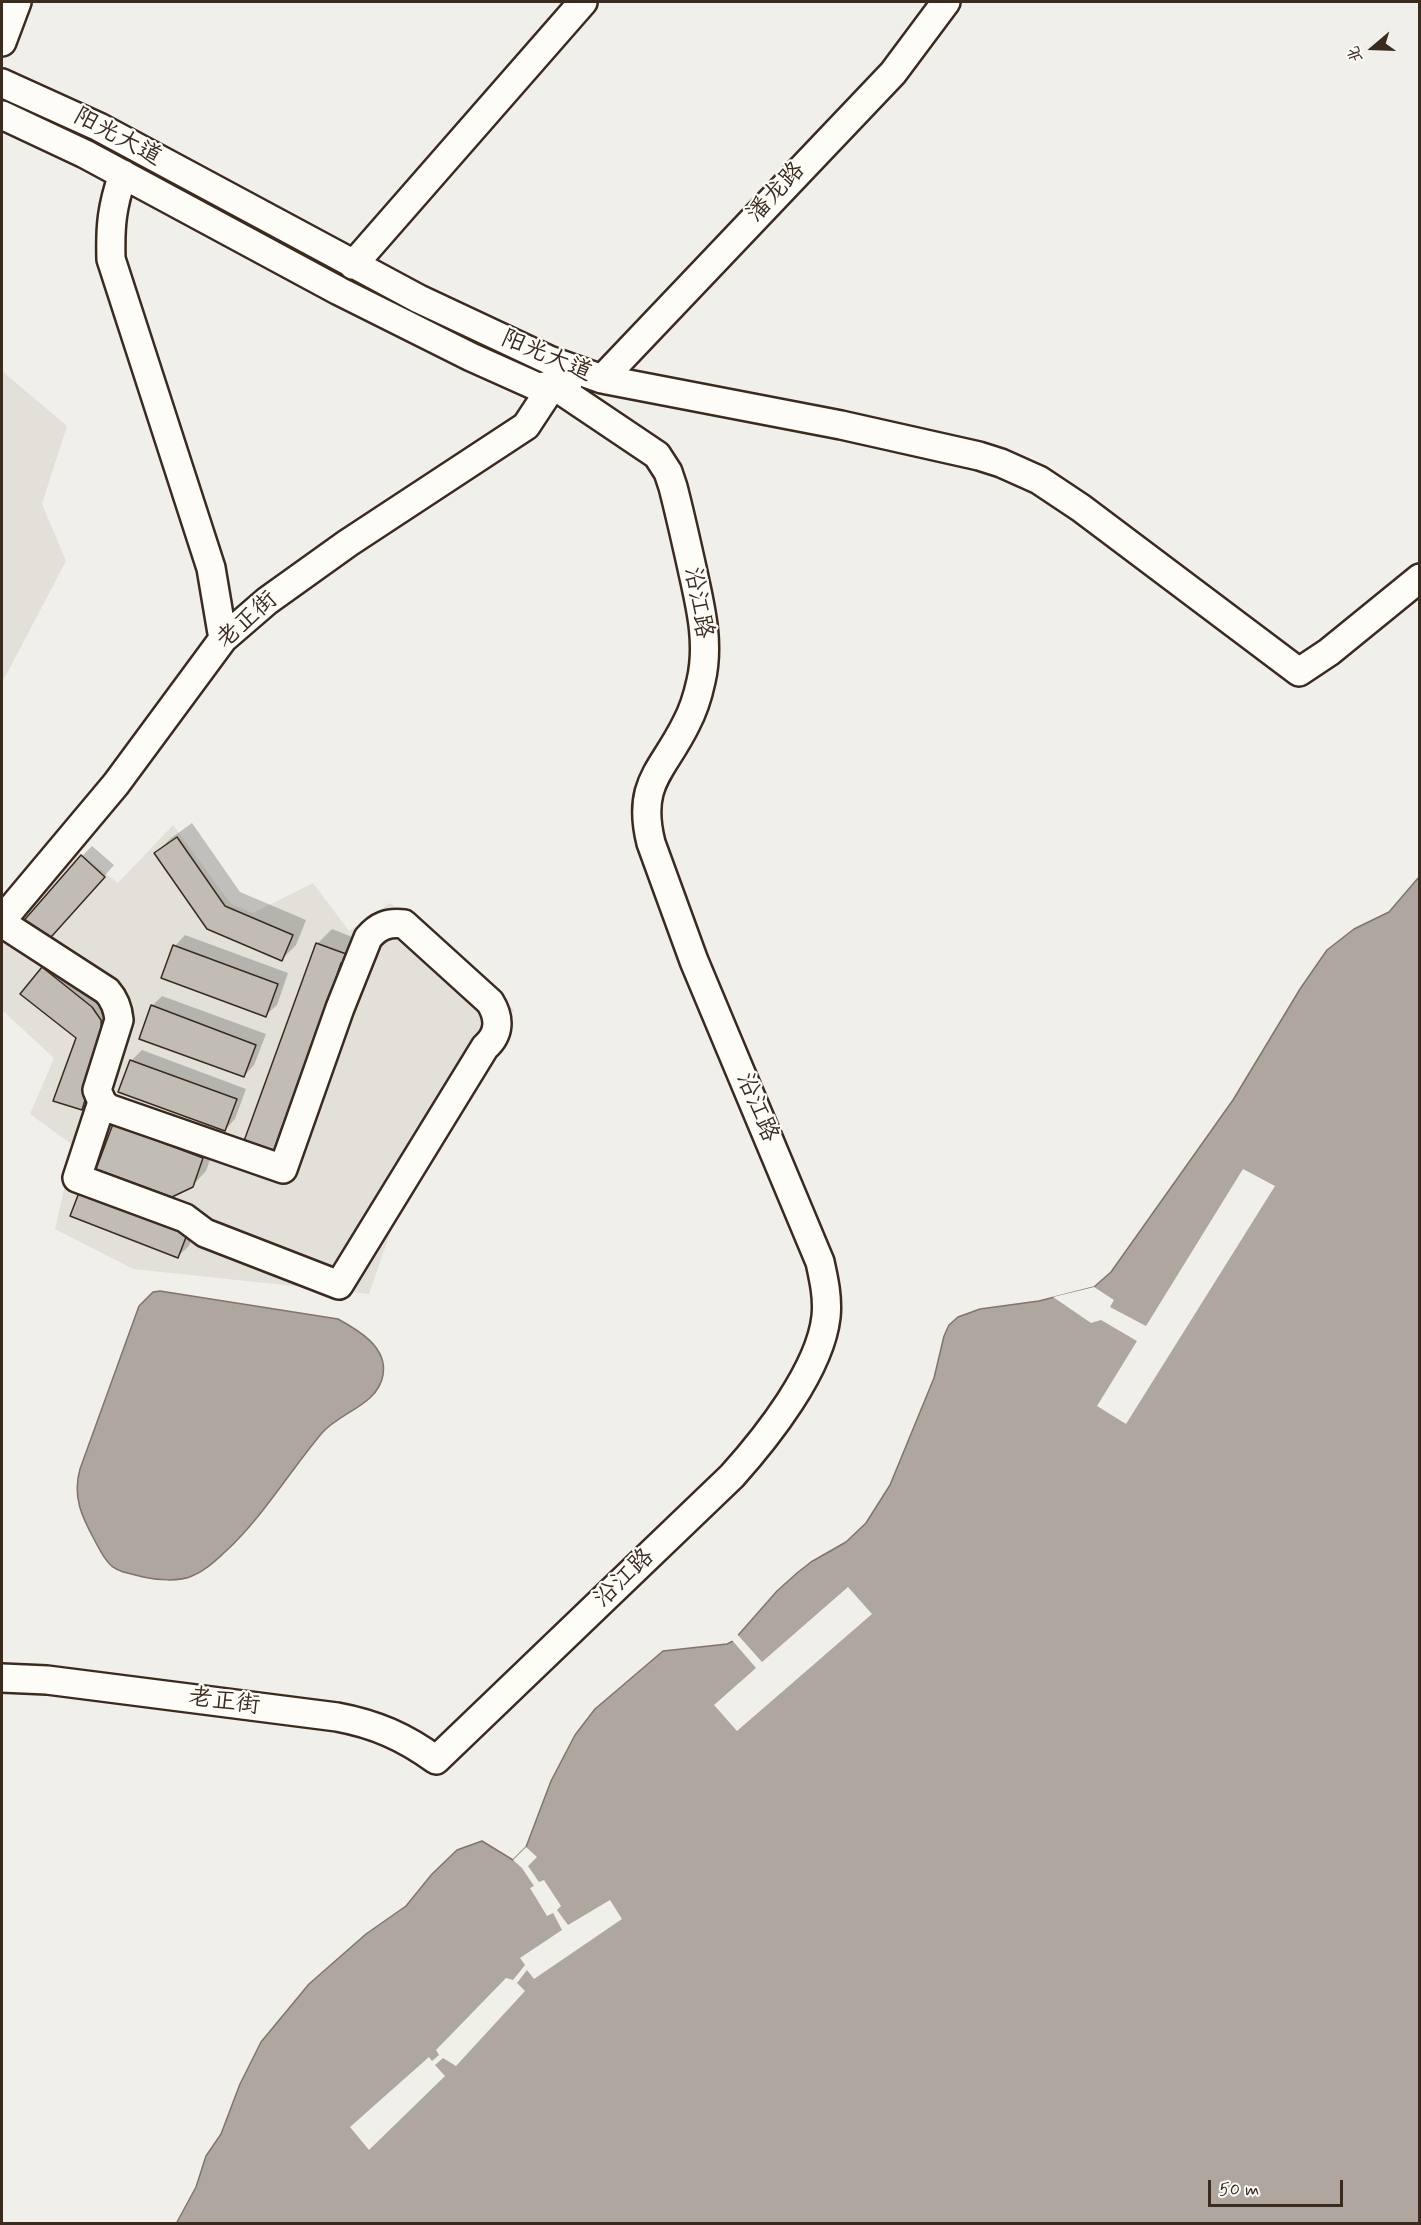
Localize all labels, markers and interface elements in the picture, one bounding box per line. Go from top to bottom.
north arrow [1343,18,1403,78]
text: 北 [1343,43,1368,65]
street label: 阳光大道 [68,103,166,173]
street label: 潘龙路 [742,157,812,229]
street label: 阳光大道 [496,325,596,389]
street label: 沿江路 [677,565,717,641]
street label: 老正街 [212,586,284,656]
street label: 沿江路 [729,1069,783,1147]
street label: 沿江路 [589,1544,661,1614]
street label: 老正街 [187,1684,261,1722]
scale bar [1211,2168,1346,2206]
text: 50 m [1219,2178,1259,2202]

